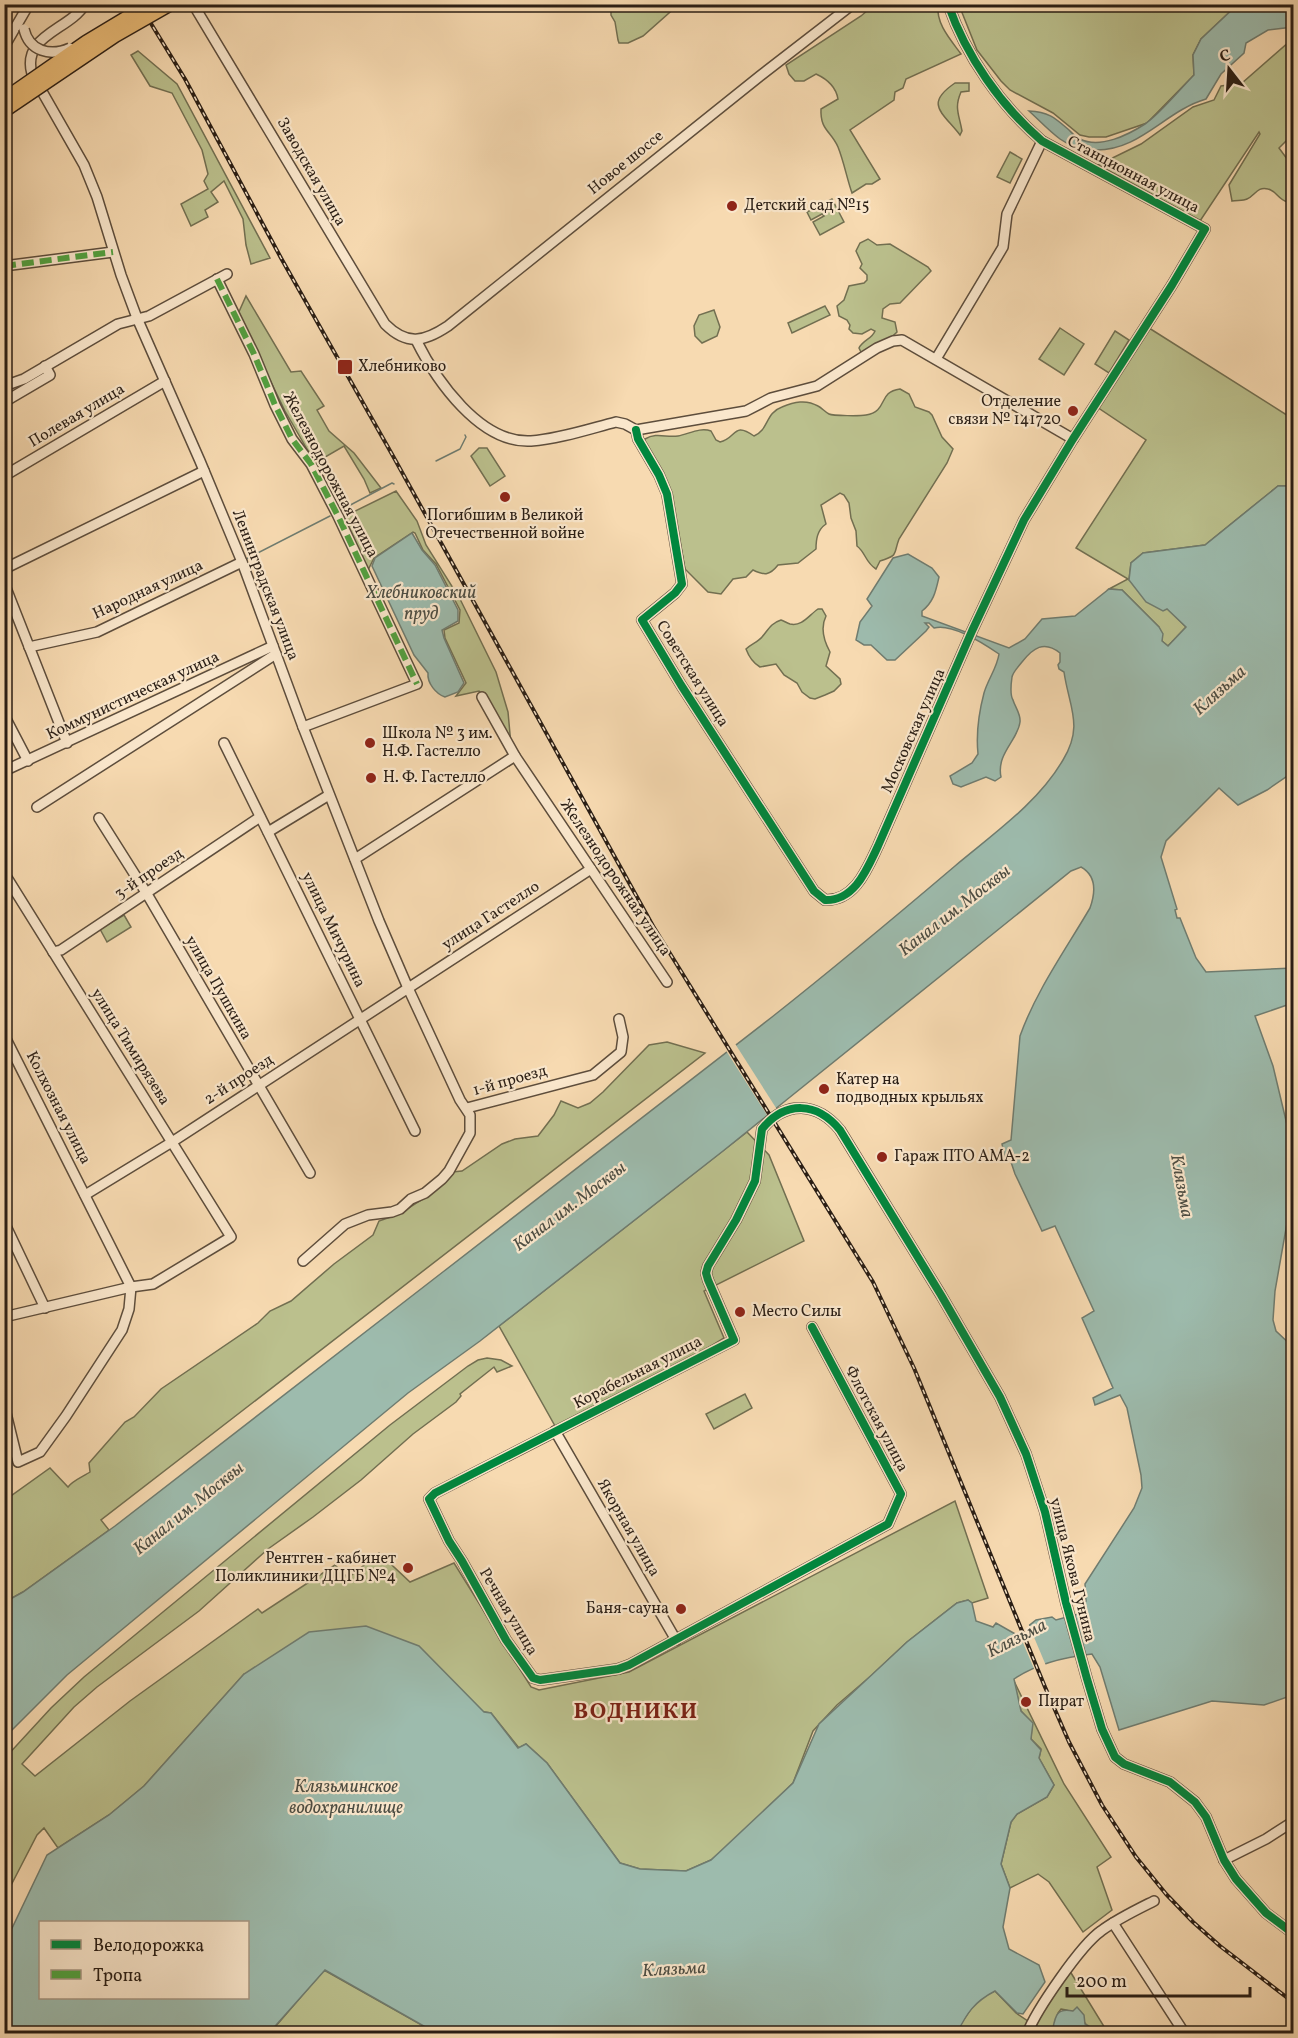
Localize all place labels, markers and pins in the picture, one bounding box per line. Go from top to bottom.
place label: Детский сад №15 [744,195,869,217]
marker: Детский сад №15 [725,199,739,213]
place label: Хлебниково [358,356,446,378]
marker: Хлебниково [336,358,354,376]
place label: Отделение связи № 141720 [948,391,1061,431]
marker: Отделение связи № 141720 [1066,404,1080,418]
marker: Погибшим в Великой Отечественной войне [498,490,512,504]
place label: Погибшим в Великой Отечественной войне [425,505,585,545]
place label: Школа № 3 им. Н.Ф. Гастелло [382,723,493,763]
marker: Школа № 3 им. Н.Ф. Гастелло [363,736,377,750]
place label: Н. Ф. Гастелло [383,767,486,789]
marker: Н. Ф. Гастелло [364,771,378,785]
place label: Катер на подводных крыльях [836,1069,984,1109]
marker: Катер на подводных крыльях [817,1082,831,1096]
place label: Гараж ПТО АМА-2 [894,1146,1030,1168]
marker: Гараж ПТО АМА-2 [875,1150,889,1164]
place label: Место Силы [752,1301,841,1323]
marker: Место Силы [733,1305,747,1319]
place label: Рентген - кабинет Поликлиники ДЦГБ №4 [215,1548,396,1588]
marker: Рентген - кабинет Поликлиники ДЦГБ №4 [401,1561,415,1575]
place label: Баня-сауна [586,1598,669,1620]
marker: Баня-сауна [674,1602,688,1616]
place label: Пират [1038,1691,1084,1713]
marker: Пират [1019,1695,1033,1709]

